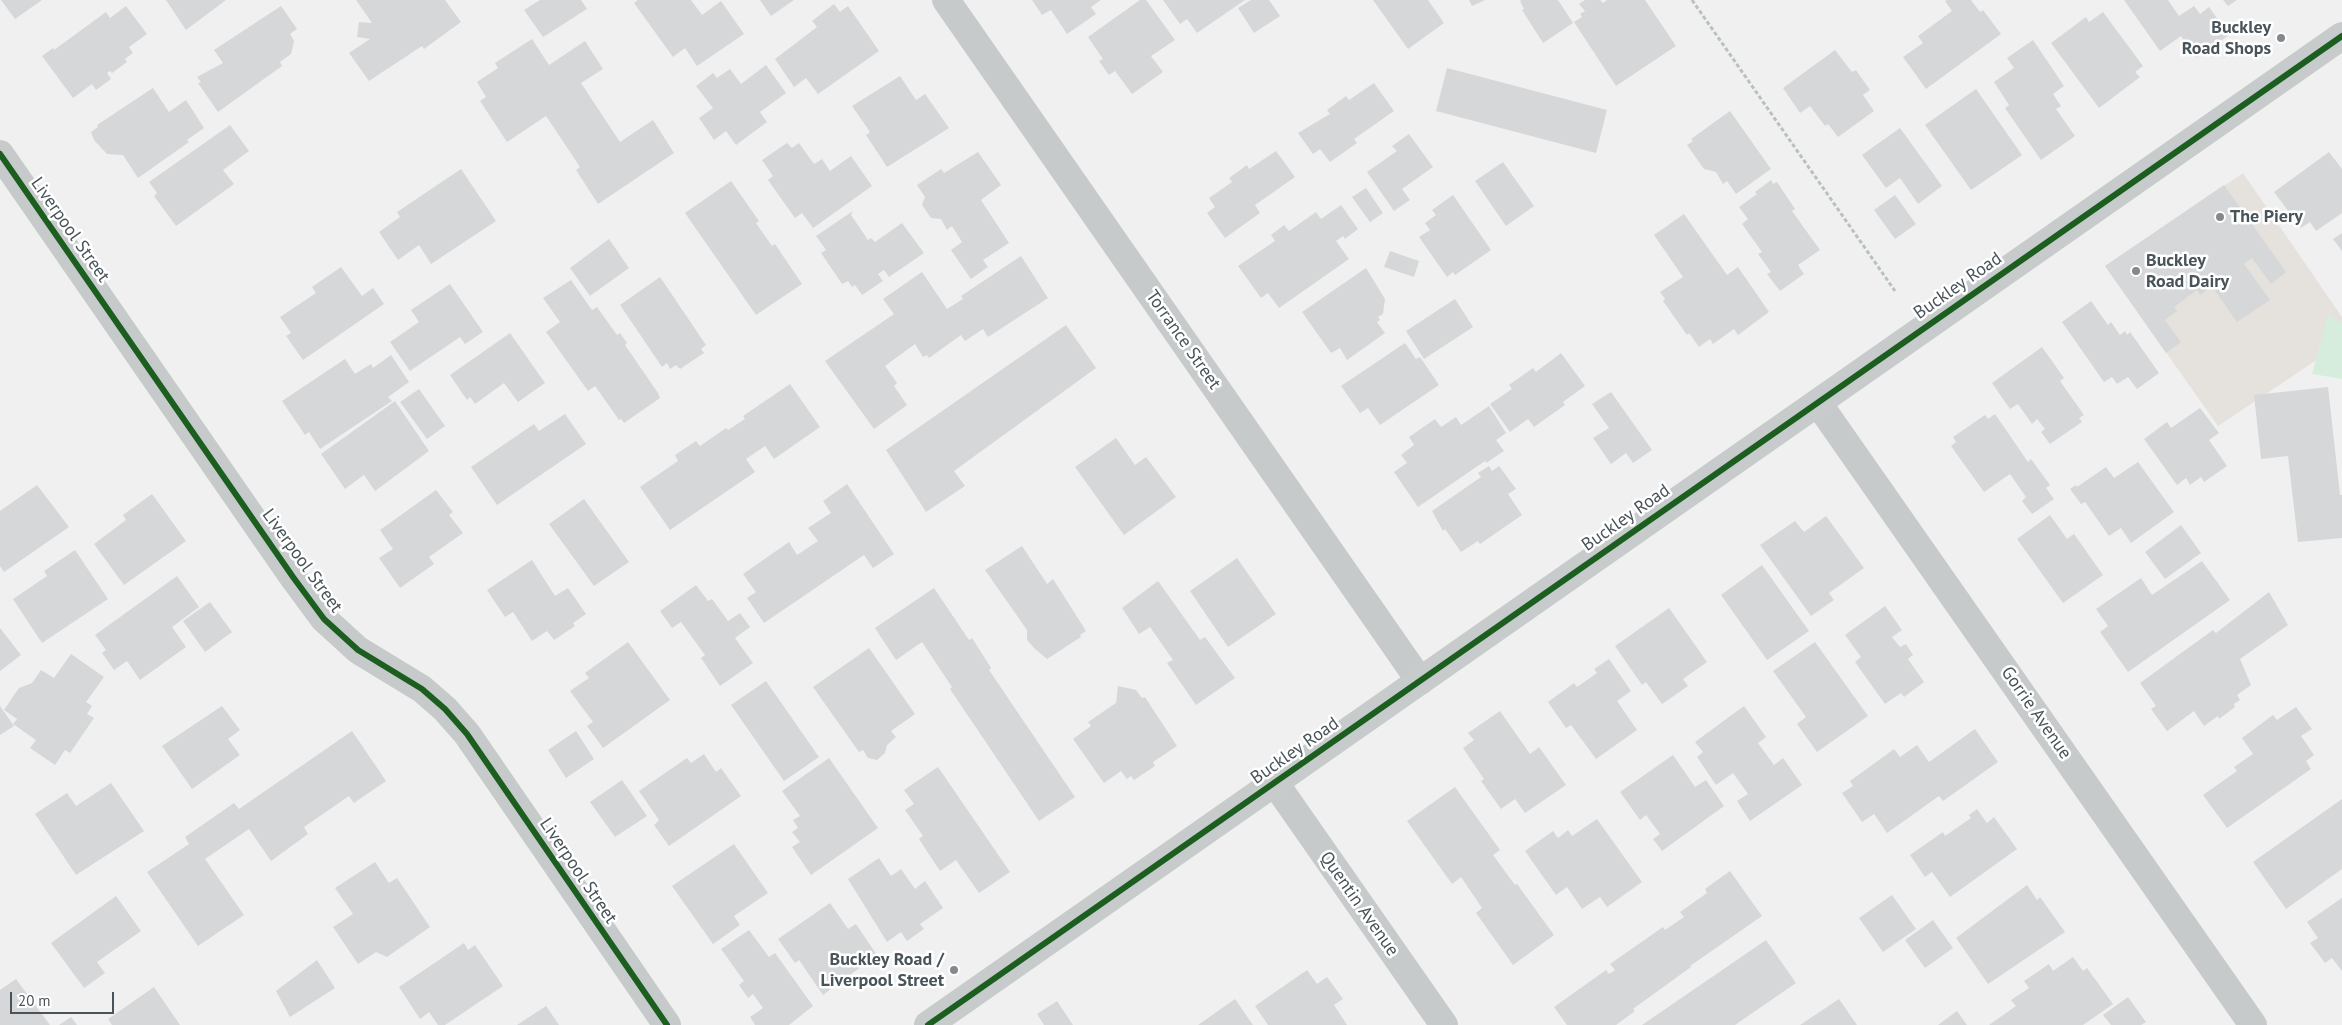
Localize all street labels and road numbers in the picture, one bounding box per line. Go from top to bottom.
street label: Liverpool Street [26,173,114,287]
street label: Buckley Road [1910,248,2006,324]
street label: Torrance Street [1141,286,1225,394]
street label: Buckley Road [1578,480,1674,556]
street label: Liverpool Street [257,505,347,617]
street label: Gorrie Avenue [1996,663,2076,763]
street label: Buckley Road [1247,713,1343,789]
street label: Liverpool Street [535,814,621,928]
street label: Quentin Avenue [1315,848,1403,960]

